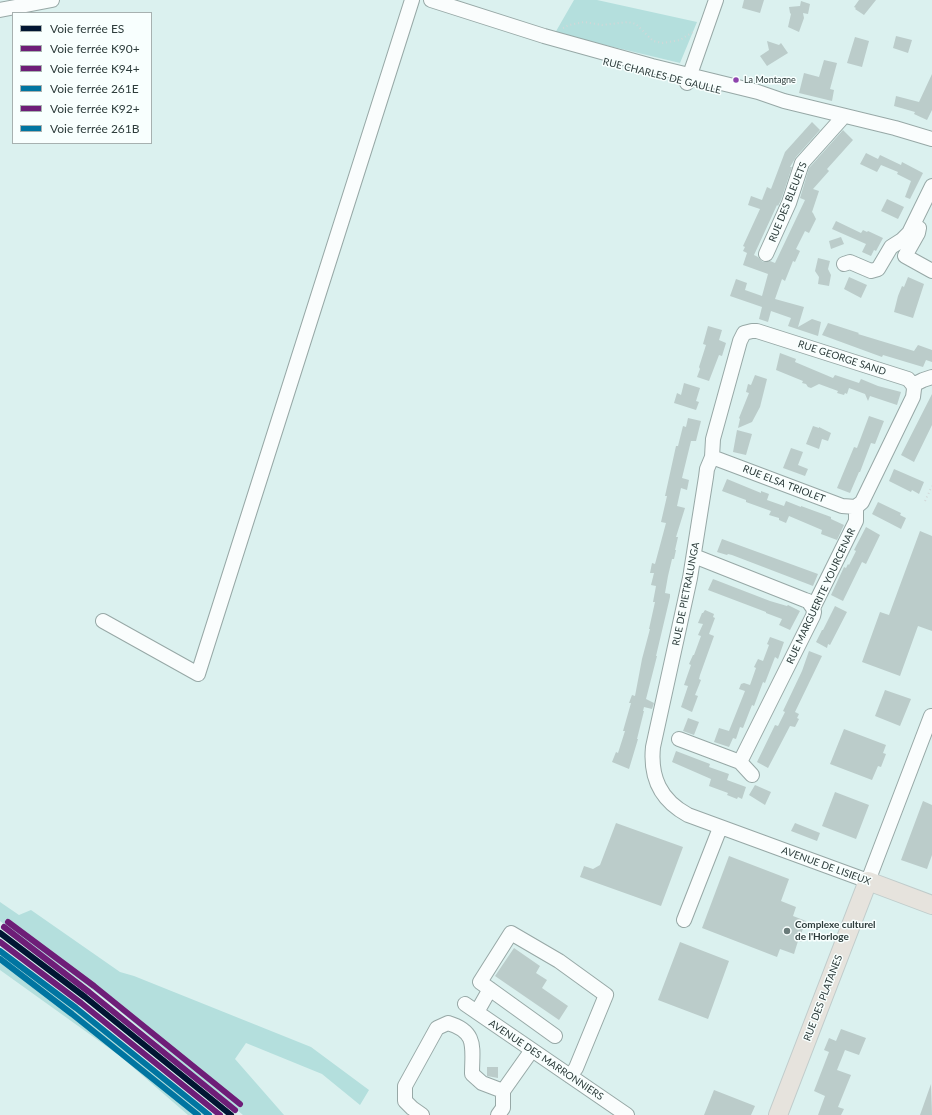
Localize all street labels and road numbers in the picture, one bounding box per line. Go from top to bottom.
street label: RUE CHARLES DE GAULLE [602,55,722,97]
street label: RUE DES BLEUETS [767,160,809,244]
street label: RUE GEORGE SAND [796,338,888,378]
street label: RUE ELSA TRIOLET [741,463,827,505]
street label: RUE MARGUERITE YOURCENAR [784,526,858,666]
street label: RUE DE PIETRALUNGA [670,541,702,647]
street label: AVENUE DE LISIEUX [780,844,872,888]
street label: RUE DES PLATANES [801,953,845,1043]
street label: AVENUE DES MARRONNIERS [486,1017,606,1103]

